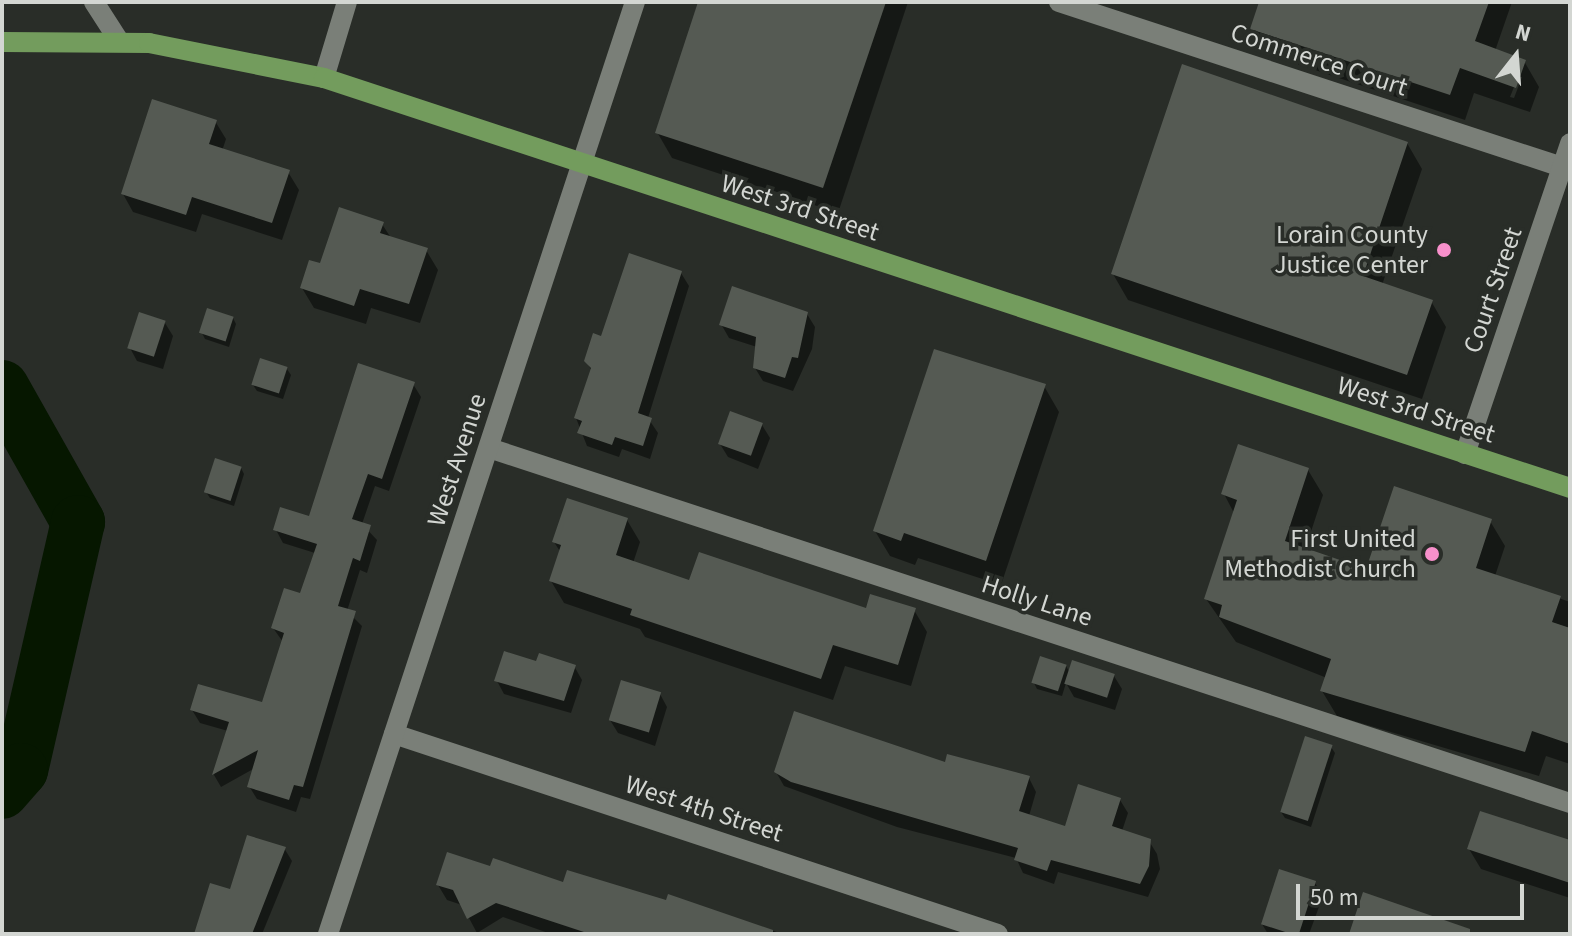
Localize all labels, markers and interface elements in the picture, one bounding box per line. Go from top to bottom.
north arrow [1476,16,1556,96]
text: N [1511,16,1535,50]
street label: Commerce Court [1227,17,1411,103]
street label: West 3rd Street [717,168,883,248]
place label: Lorain County Justice Center [1274,219,1428,280]
street label: Court Street [1457,223,1529,357]
marker: Lorain County Justice Center [1435,241,1453,259]
street label: West 3rd Street [1333,370,1499,450]
street label: West Avenue [421,390,493,530]
place label: First United Methodist Church [1224,523,1416,584]
marker: First United Methodist Church [1423,545,1441,563]
street label: Holly Lane [978,568,1096,634]
street label: West 4th Street [621,769,787,849]
scale bar [1300,868,1528,918]
text: 50 m [1310,880,1359,915]

